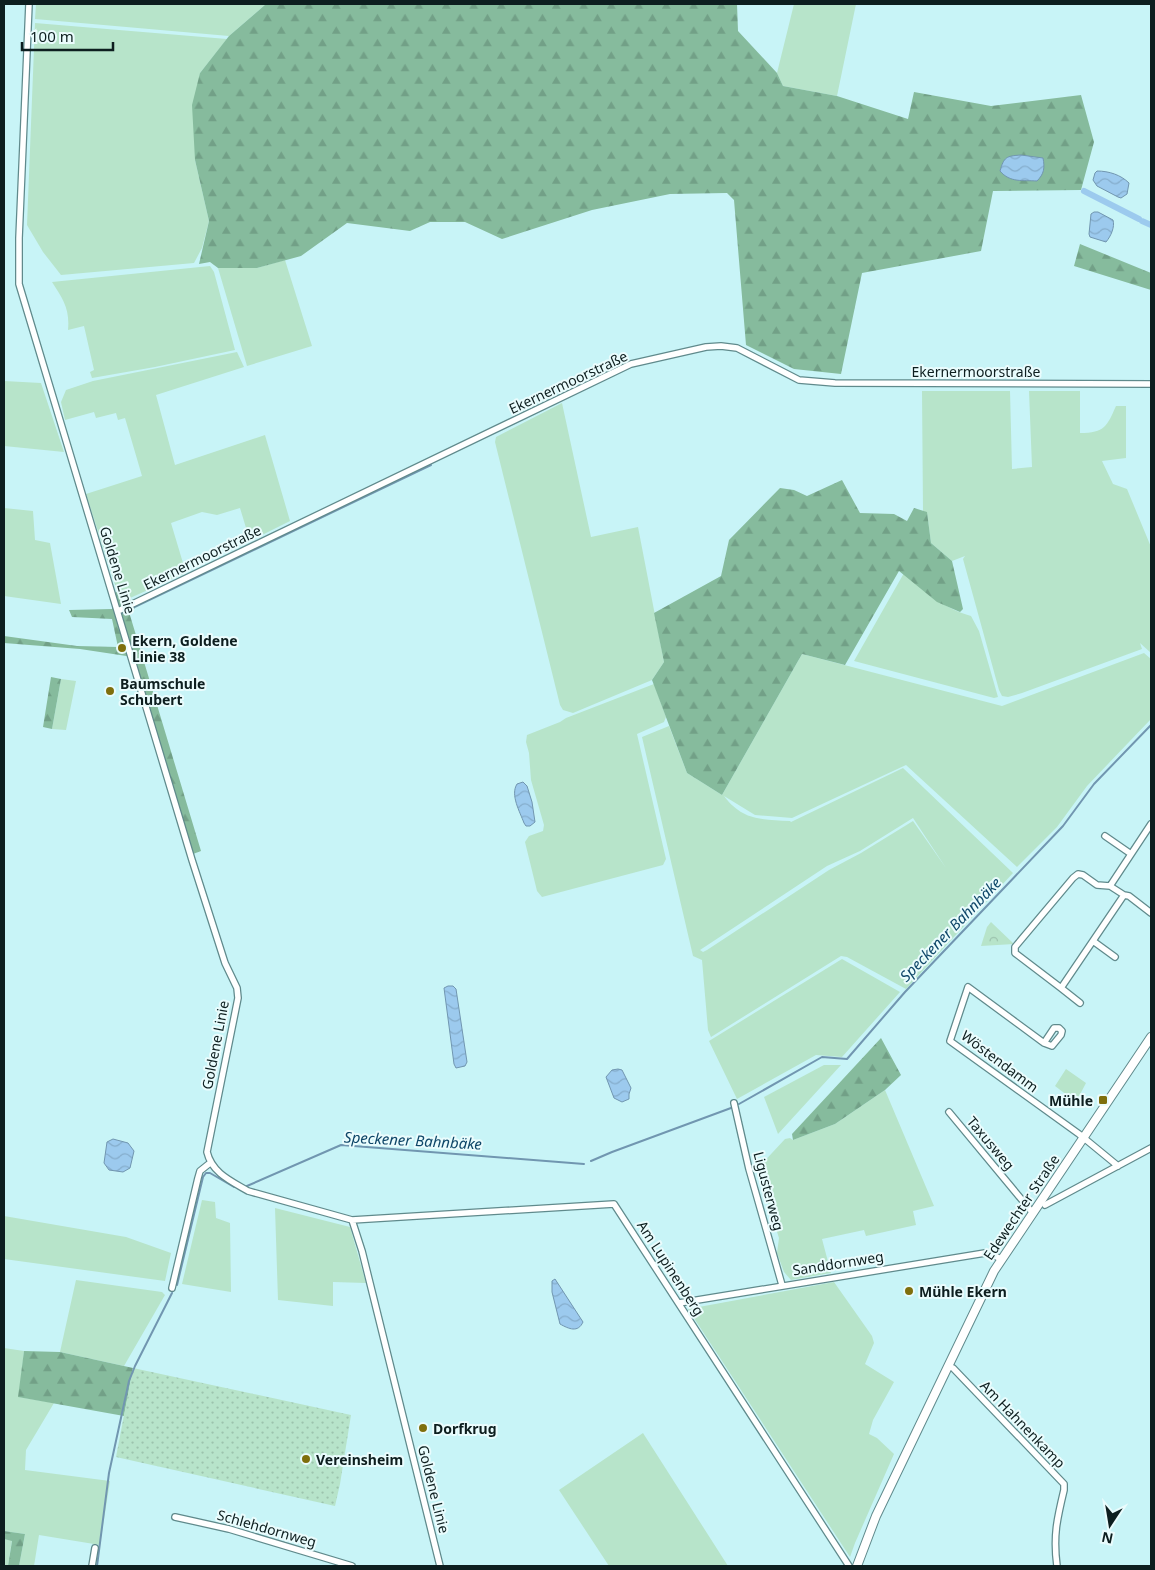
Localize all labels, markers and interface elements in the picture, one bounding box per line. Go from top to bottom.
scale bar [22,20,114,52]
text: 100 m [30,26,74,46]
street label: Ekernermoorstraße [506,346,631,418]
street label: Ekernermoorstraße [912,362,1041,381]
street label: Ekernermoorstraße [140,520,264,594]
street label: Goldene Linie [96,524,140,616]
place label: Ekern, Goldene Linie 38 [132,631,238,666]
marker: Ekern, Goldene Linie 38 [116,642,128,654]
place label: Baumschule Schubert [120,674,205,709]
marker: Baumschule Schubert [104,685,116,697]
water label: Speckener Bahnbäke [895,872,1005,986]
street label: Goldene Linie [197,999,233,1091]
street label: Wöstendamm [957,1026,1043,1096]
place label: Mühle [1049,1091,1093,1110]
marker: Mühle [1097,1094,1109,1106]
street label: Taxusweg [963,1112,1019,1174]
water label: Speckener Bahnbäke [344,1126,483,1154]
street label: Ligusterweg [749,1149,789,1233]
street label: Edewechter Straße [979,1150,1063,1263]
street label: Am Lupinenberg [633,1217,709,1319]
street label: Sanddornweg [791,1246,885,1280]
place label: Mühle Ekern [919,1282,1007,1301]
marker: Mühle Ekern [903,1285,915,1297]
street label: Am Hahnenkamp [976,1376,1070,1472]
place label: Dorfkrug [433,1419,497,1438]
marker: Dorfkrug [417,1422,429,1434]
street label: Goldene Linie [414,1443,454,1535]
place label: Vereinsheim [316,1450,403,1469]
marker: Vereinsheim [300,1453,312,1465]
north arrow [1085,1500,1135,1550]
street label: Schlehdornweg [215,1505,319,1551]
text: N [1100,1528,1115,1549]

